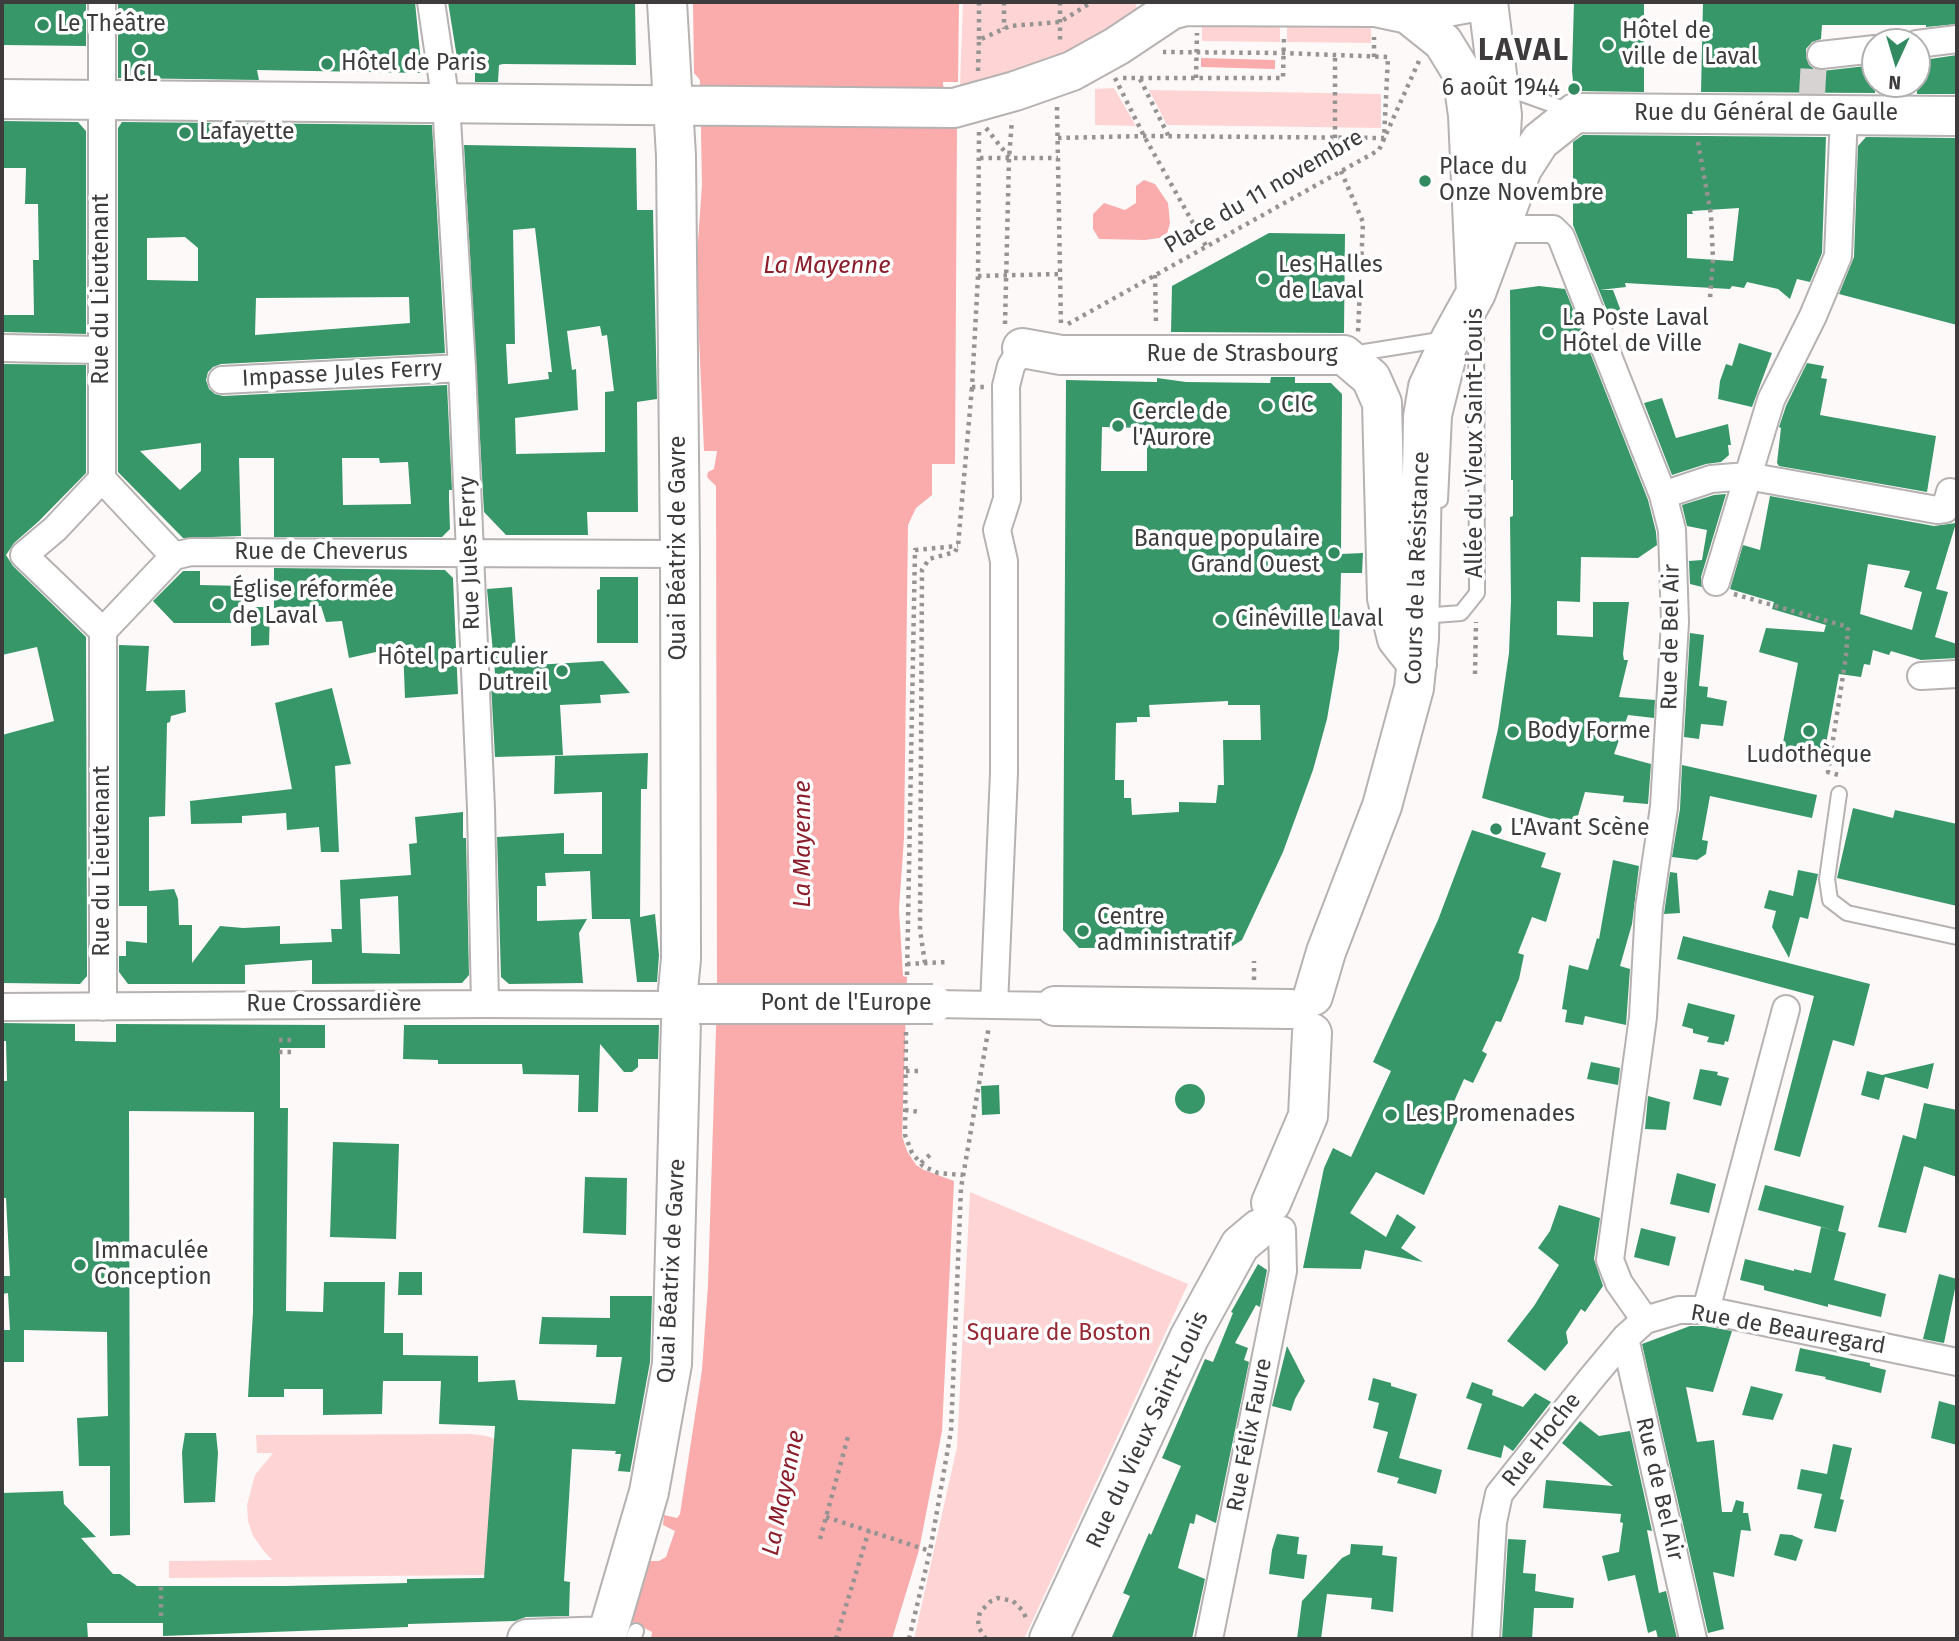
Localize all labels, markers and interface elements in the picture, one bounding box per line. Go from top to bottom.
place label: Le Théâtre [57,11,166,39]
marker: Le Théâtre [35,17,51,33]
place label: Hôtel de ville de Laval [1622,18,1758,72]
north arrow [1861,28,1931,98]
district label: LAVAL [1479,34,1569,70]
marker: Hôtel de ville de Laval [1600,37,1616,53]
marker: LCL [132,42,148,58]
place label: Hôtel de Paris [341,50,486,78]
marker: Hôtel de Paris [319,56,335,72]
place label: LCL [123,61,157,89]
text: N [1888,71,1902,94]
place label: 6 août 1944 [1442,75,1560,103]
marker: 6 août 1944 [1566,81,1582,97]
street label: Rue du Général de Gaulle [1634,100,1898,128]
place label: Lafayette [199,119,295,147]
street label: Place du 11 novembre [1160,124,1368,260]
marker: Lafayette [177,125,193,141]
place label: Place du Onze Novembre [1439,154,1604,208]
marker: Place du Onze Novembre [1417,173,1433,189]
street label: Rue du Lieutenant [88,193,116,385]
water label: La Mayenne [763,252,891,280]
place label: Les Halles de Laval [1278,252,1383,306]
marker: Les Halles de Laval [1256,271,1272,287]
place label: La Poste Laval Hôtel de Ville [1562,305,1709,359]
street label: Allée du Vieux Saint-Louis [1462,308,1490,578]
marker: La Poste Laval Hôtel de Ville [1540,324,1556,340]
street label: Rue de Strasbourg [1146,341,1338,369]
street label: Impasse Jules Ferry [241,355,443,393]
place label: CIC [1281,392,1314,420]
marker: CIC [1259,398,1275,414]
place label: Cercle de l'Aurore [1132,399,1228,453]
marker: Cercle de l'Aurore [1110,418,1126,434]
street label: Quai Béatrix de Gavre [665,435,693,661]
street label: Cours de la Résistance [1400,451,1436,685]
street label: Rue Jules Ferry [454,475,486,631]
place label: Banque populaire Grand Ouest [1134,526,1320,580]
street label: Rue de Cheverus [234,539,408,567]
marker: Banque populaire Grand Ouest [1326,545,1342,561]
street label: Rue de Bel Air [1656,564,1686,710]
place label: Église réformée de Laval [232,577,394,631]
marker: Église réformée de Laval [210,596,226,612]
place label: Cinéville Laval [1235,606,1383,634]
marker: Cinéville Laval [1213,612,1229,628]
place label: Hôtel particulier Dutreil [377,644,548,698]
marker: Hôtel particulier Dutreil [554,663,570,679]
place label: Body Forme [1527,718,1651,746]
marker: Ludothèque [1801,723,1817,739]
marker: Body Forme [1505,724,1521,740]
place label: Ludothèque [1746,742,1872,770]
street label: Rue du Lieutenant [89,765,117,957]
water label: La Mayenne [789,780,817,908]
place label: L'Avant Scène [1510,815,1650,843]
marker: L'Avant Scène [1488,821,1504,837]
place label: Centre administratif [1097,904,1232,958]
marker: Centre administratif [1075,923,1091,939]
street label: Pont de l'Europe [761,990,931,1018]
street label: Rue Crossardière [246,991,422,1019]
place label: Les Promenades [1405,1101,1575,1129]
marker: Les Promenades [1383,1107,1399,1123]
street label: Quai Béatrix de Gavre [652,1158,692,1384]
place label: Immaculée Conception [94,1238,212,1292]
marker: Immaculée Conception [72,1257,88,1273]
street label: Rue de Beauregard [1689,1299,1887,1361]
street label: Rue du Vieux Saint-Louis [1081,1307,1215,1553]
park label: Square de Boston [967,1320,1151,1348]
street label: Rue Félix Faure [1222,1356,1278,1514]
street label: Rue Hoche [1497,1387,1587,1493]
street label: Rue de Bel Air [1629,1415,1689,1563]
water label: La Mayenne [757,1428,811,1558]

